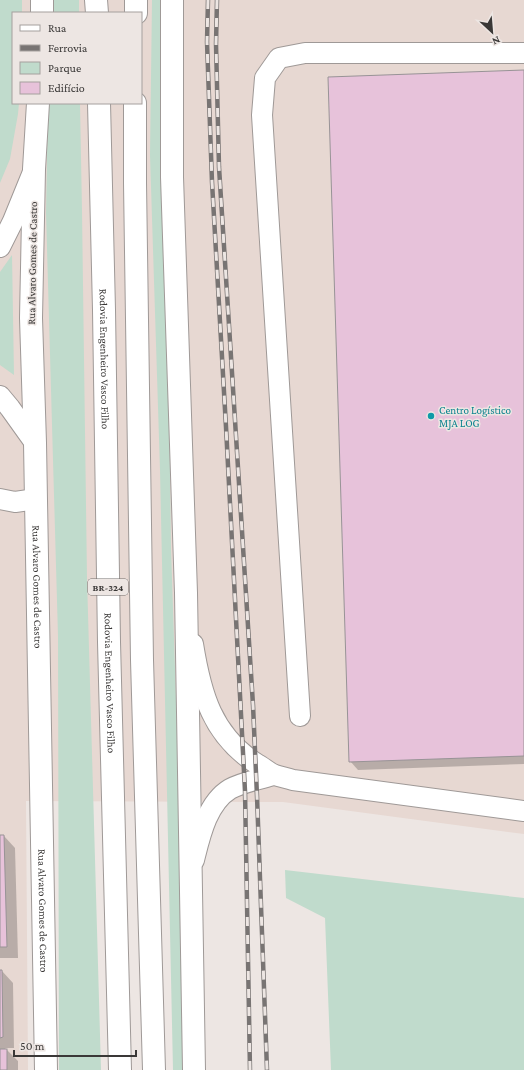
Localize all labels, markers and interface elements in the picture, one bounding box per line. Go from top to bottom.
legend [12,12,142,104]
north arrow [472,12,512,52]
text: Rua [48,21,67,35]
text: N [490,34,502,48]
text: Ferrovia [48,41,88,55]
text: Parque [48,61,81,75]
text: Edifício [48,81,85,95]
street label: Rua Alvaro Gomes de Castro [25,201,39,325]
street label: Rodovia Engenheiro Vasco Filho [97,289,112,430]
place label: Centro Logístico MJA LOG [439,404,512,430]
marker: Centro Logístico MJA LOG [426,411,436,421]
street label: Rua Alvaro Gomes de Castro [30,525,45,649]
road number: BR-324 [88,579,128,595]
street label: Rodovia Engenheiro Vasco Filho [103,613,118,754]
street label: Rua Alvaro Gomes de Castro [36,849,50,973]
scale bar [14,1032,136,1058]
text: 50 m [20,1039,45,1053]

